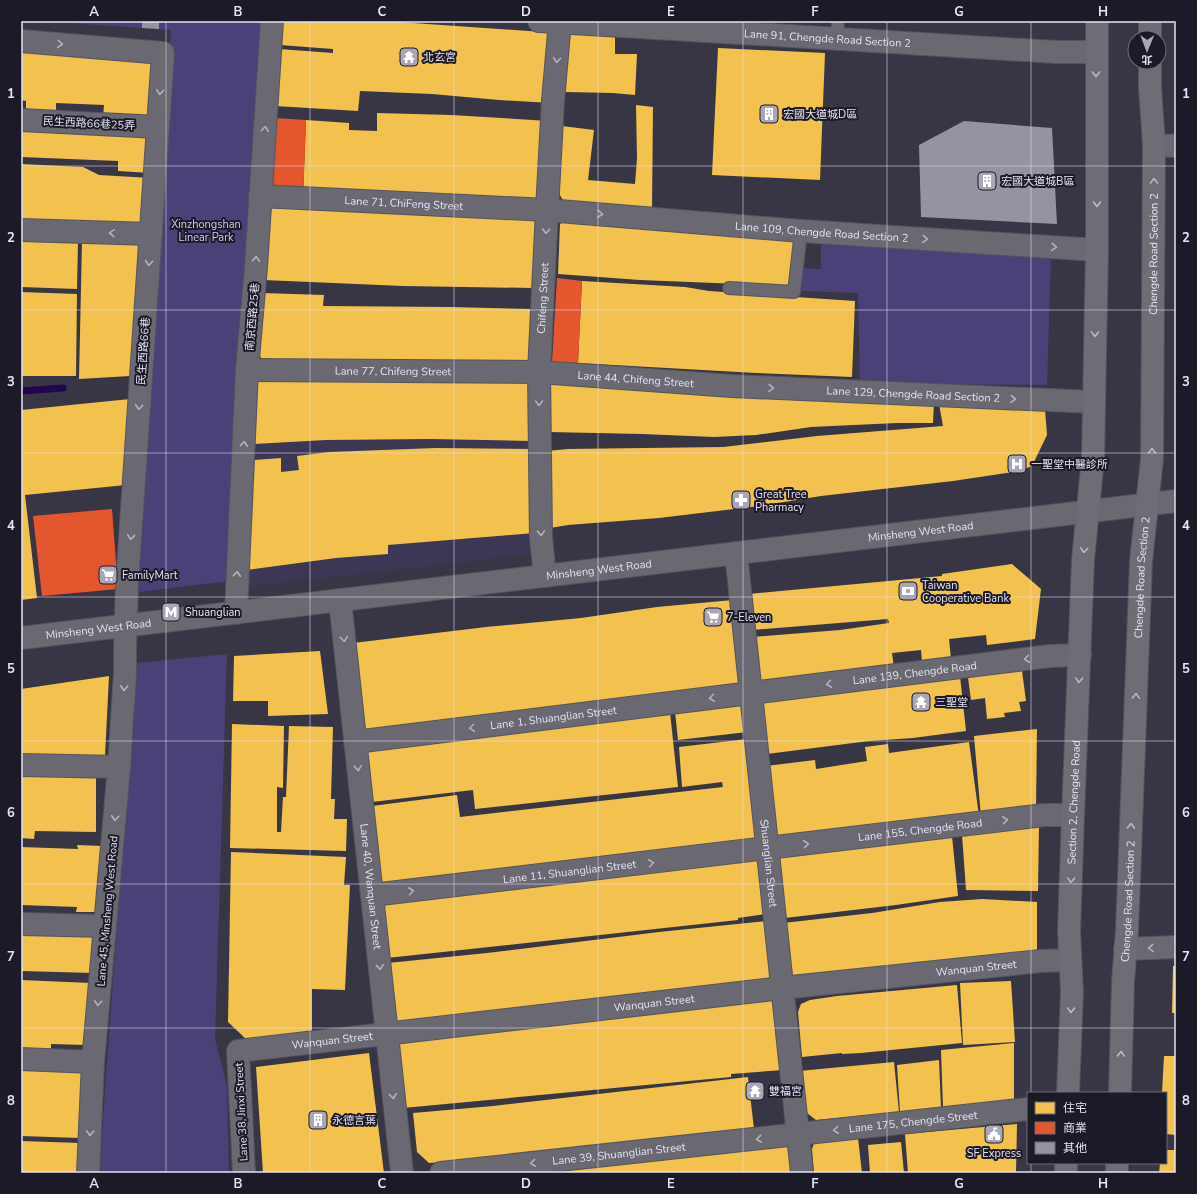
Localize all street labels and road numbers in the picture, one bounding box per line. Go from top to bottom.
street label: Lane 91, Chengde Road Section 2 [744,26,911,51]
street label: 民生西路66巷25弄 [42,114,136,133]
street label: Lane 71, ChiFeng Street [344,193,464,214]
street label: Chengde Road Section 2 [1146,193,1162,315]
street label: Lane 109, Chengde Road Section 2 [735,219,909,246]
street label: Chifeng Street [534,262,552,334]
street label: 南京西路25巷 [242,282,263,352]
street label: 民生西路66巷 [134,316,153,386]
street label: Lane 77, Chifeng Street [335,364,451,379]
street label: Lane 44, Chifeng Street [577,368,694,391]
street label: Lane 129, Chengde Road Section 2 [826,383,1000,406]
street label: Chengde Road Section 2 [1131,516,1154,639]
street label: Minsheng West Road [867,518,974,545]
street label: Minsheng West Road [545,556,653,584]
street label: Minsheng West Road [45,616,152,643]
street label: Lane 139, Chengde Road [852,658,978,688]
street label: Lane 1, Shuanglian Street [489,703,618,733]
street label: Section 2, Chengde Road [1064,740,1084,865]
street label: Lane 155, Chengde Road [857,815,983,845]
street label: Shuanglian Street [756,818,781,908]
street label: Lane 40, Wanquan Street [356,823,385,950]
street label: Lane 45, Minsheng West Road [93,835,122,987]
street label: Chengde Road Section 2 [1118,840,1138,963]
street label: Lane 11, Shuanglian Street [502,857,637,887]
street label: Wanquan Street [935,957,1017,980]
street label: Wanquan Street [613,991,695,1015]
street label: Wanquan Street [291,1028,374,1053]
street label: Lane 38, Jinxi Street [231,1062,252,1162]
street label: Lane 175, Chengde Street [848,1108,978,1136]
street label: Lane 39, Shuanglian Street [552,1139,686,1169]

